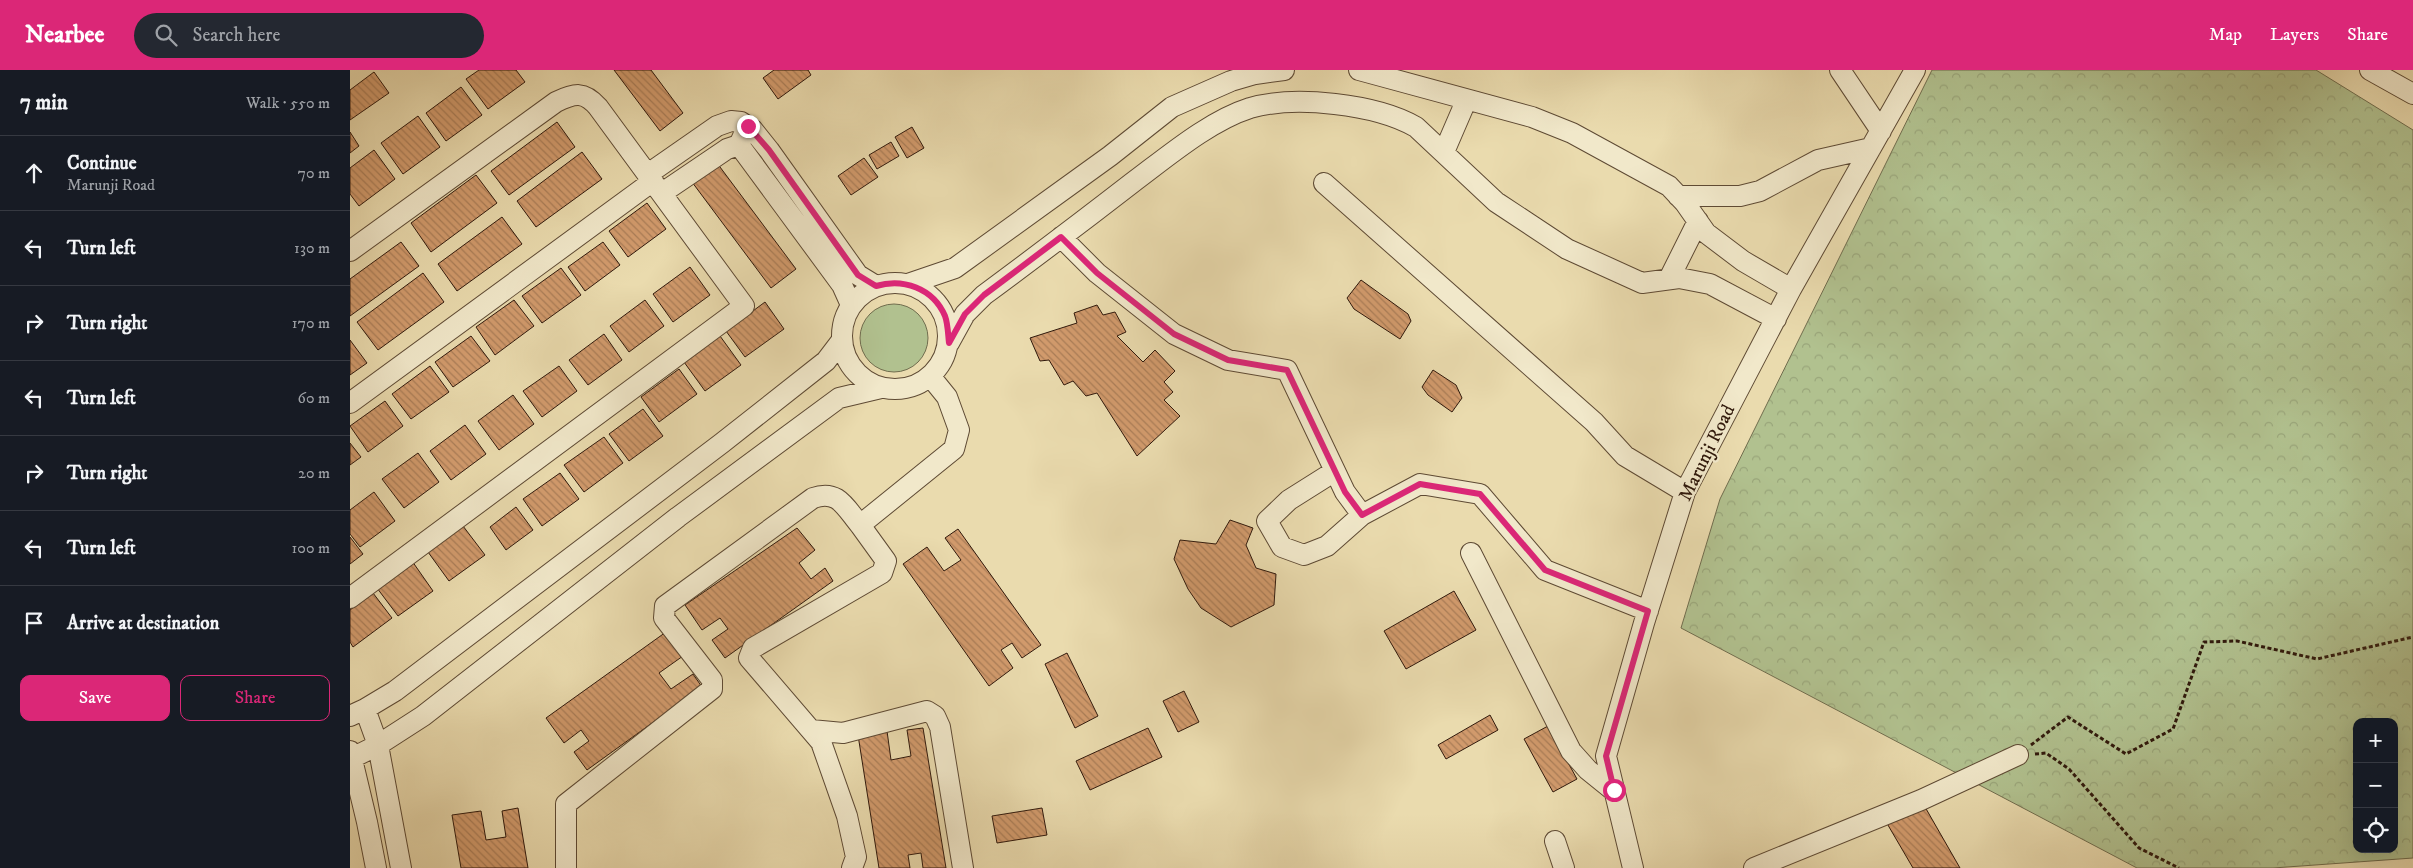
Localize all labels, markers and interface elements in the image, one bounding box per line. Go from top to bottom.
search box [134,13,484,58]
text: Nearbee [25,20,104,50]
icon: search [152,21,180,49]
text: Search here [192,24,280,47]
text: Map [2209,24,2242,46]
text: Layers [2270,24,2319,46]
text: Share [2347,24,2388,46]
text: 7 min [20,90,68,116]
text: Walk · 550 m [246,93,330,113]
route end [737,115,760,138]
text: Continue [67,152,137,175]
icon: ahead [20,159,48,187]
text: 70 m [298,163,330,183]
text: Marunji Road [67,175,155,195]
icon: left [20,234,48,262]
text: Turn left [67,237,136,260]
text: 130 m [294,238,330,258]
icon: right [20,309,48,337]
text: Turn right [67,312,147,335]
text: 170 m [292,313,330,333]
icon: left [20,384,48,412]
text: Turn left [67,387,136,410]
text: 60 m [298,388,330,408]
street label: Marunji Road [1674,401,1740,505]
icon: right [20,459,48,487]
text: Turn right [67,462,147,485]
text: 20 m [298,463,330,483]
icon: left [20,534,48,562]
text: Turn left [67,537,136,560]
text: 100 m [292,538,330,558]
icon: arrive [20,609,48,637]
text: Arrive at destination [67,612,219,635]
button: Save [20,675,170,721]
button: Share [180,675,330,721]
map controls [2353,718,2398,853]
button: + [2353,718,2398,763]
button: − [2353,763,2398,808]
route start [1603,779,1626,802]
button: locate [2353,808,2398,853]

